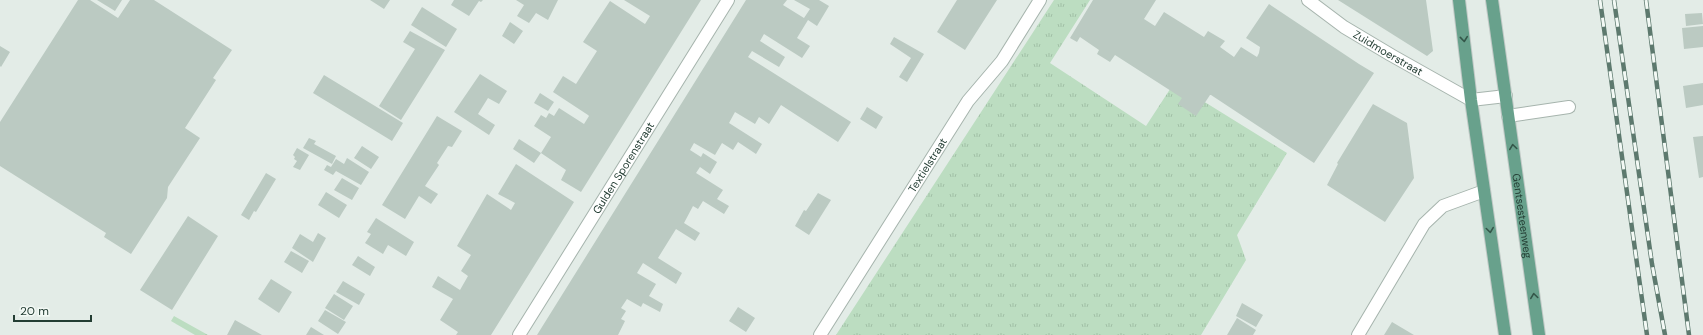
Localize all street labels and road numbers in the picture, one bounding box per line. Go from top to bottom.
street label: Zuidmoerstraat [1351,27,1425,78]
street label: Gulden Sporenstraat [589,119,657,216]
street label: Textielstraat [905,135,950,195]
street label: Gentsesteenweg [1509,172,1535,259]

